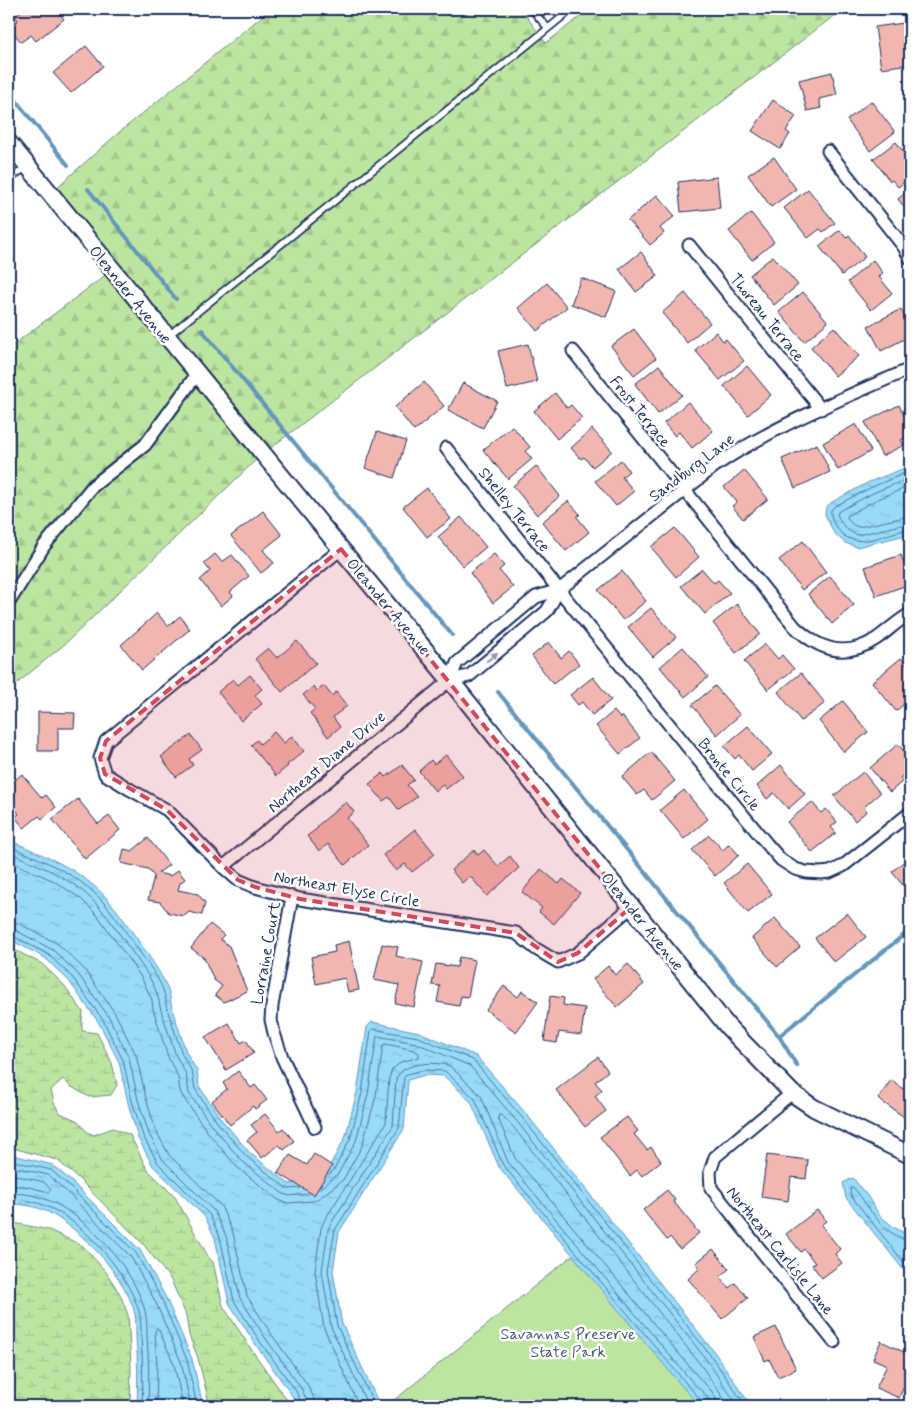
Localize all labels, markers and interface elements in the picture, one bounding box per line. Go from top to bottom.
street label: Oleander Avenue [84,241,176,348]
street label: Thoreau Terrace [725,269,809,367]
street label: Frost Terrace [604,372,675,452]
street label: Sandburg Lane [645,429,739,508]
street label: Shelley Terrace [473,463,554,557]
street label: Oleander Avenue [341,554,435,660]
one-way arrow [485,652,498,663]
street label: Northeast Diane Drive [264,707,390,818]
street label: Bronte Circle [693,734,765,816]
street label: Northeast Elyse Circle [272,866,421,913]
street label: Oleander Avenue [596,868,688,975]
street label: Lorraine Court [247,900,286,1006]
street label: Northeast Carlisle Lane [721,1182,839,1320]
park label: Savannas Preserve State Park [501,1324,636,1363]

